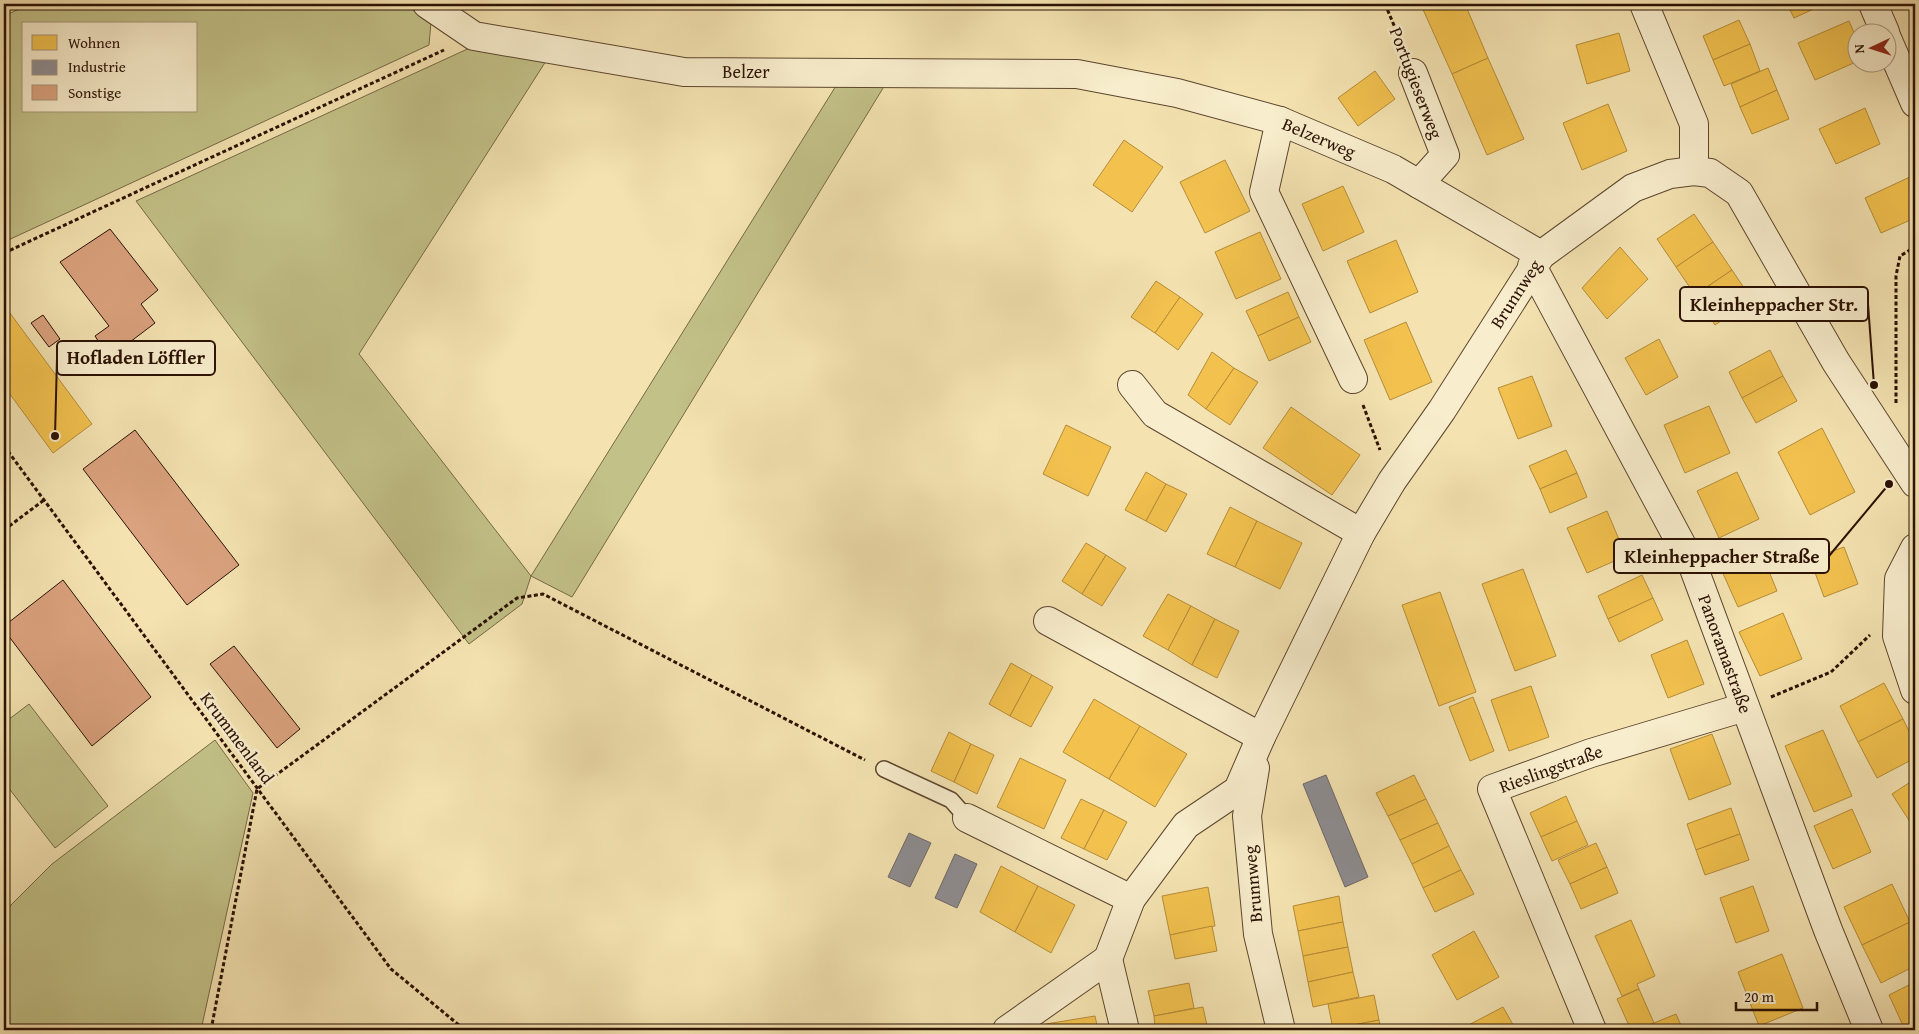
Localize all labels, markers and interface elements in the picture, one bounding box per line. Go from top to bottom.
legend [22,22,198,112]
north arrow [1846,22,1896,72]
street label: Portugieserweg [1383,23,1450,143]
text: Wohnen [68,32,121,53]
text: N [1849,43,1869,54]
text: Industrie [68,56,126,77]
street label: Belzer [722,58,770,85]
text: Sonstige [68,82,121,103]
street label: Belzerweg [1278,110,1360,165]
street label: Brunnweg [1483,254,1548,334]
callout: Kleinheppacher Str. [1680,287,1868,321]
text: Kleinheppacher Str. [1690,290,1858,318]
callout: Hofladen Löffler [57,341,215,375]
text: Hofladen Löffler [67,343,205,371]
callout: Kleinheppacher Straße [1614,539,1829,573]
text: Kleinheppacher Straße [1624,542,1820,570]
street label: Panoramastraße [1691,591,1759,717]
street label: Krummenland [194,686,281,790]
street label: Rieslingstraße [1495,737,1606,800]
street label: Brunnweg [1236,844,1269,924]
scale bar [1736,979,1818,1011]
text: 20 m [1744,986,1775,1007]

